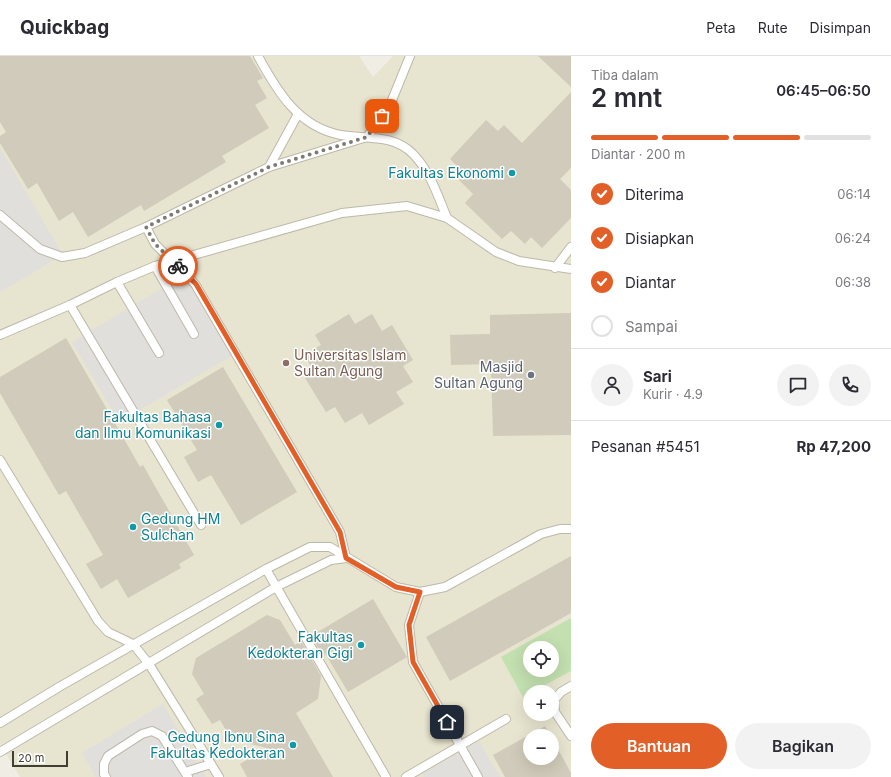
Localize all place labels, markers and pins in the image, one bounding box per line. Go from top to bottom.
pin [365,99,399,133]
place label: Fakultas Ekonomi [388,164,504,181]
marker: Fakultas Ekonomi [507,168,517,178]
place label: Universitas Islam Sultan Agung [294,346,406,379]
marker: Universitas Islam Sultan Agung [281,358,291,368]
place label: Masjid Sultan Agung [434,358,523,391]
marker: Masjid Sultan Agung [526,370,536,380]
place label: Fakultas Bahasa dan Ilmu Komunikasi [75,408,211,441]
marker: Fakultas Bahasa dan Ilmu Komunikasi [214,420,224,430]
place label: Gedung HM Sulchan [141,510,220,543]
marker: Gedung HM Sulchan [128,522,138,532]
place label: Fakultas Kedokteran Gigi [248,628,353,661]
marker: Fakultas Kedokteran Gigi [356,640,366,650]
pin [430,705,464,739]
place label: Gedung Ibnu Sina Fakultas Kedokteran [150,728,285,761]
marker: Gedung Ibnu Sina Fakultas Kedokteran [288,740,298,750]

